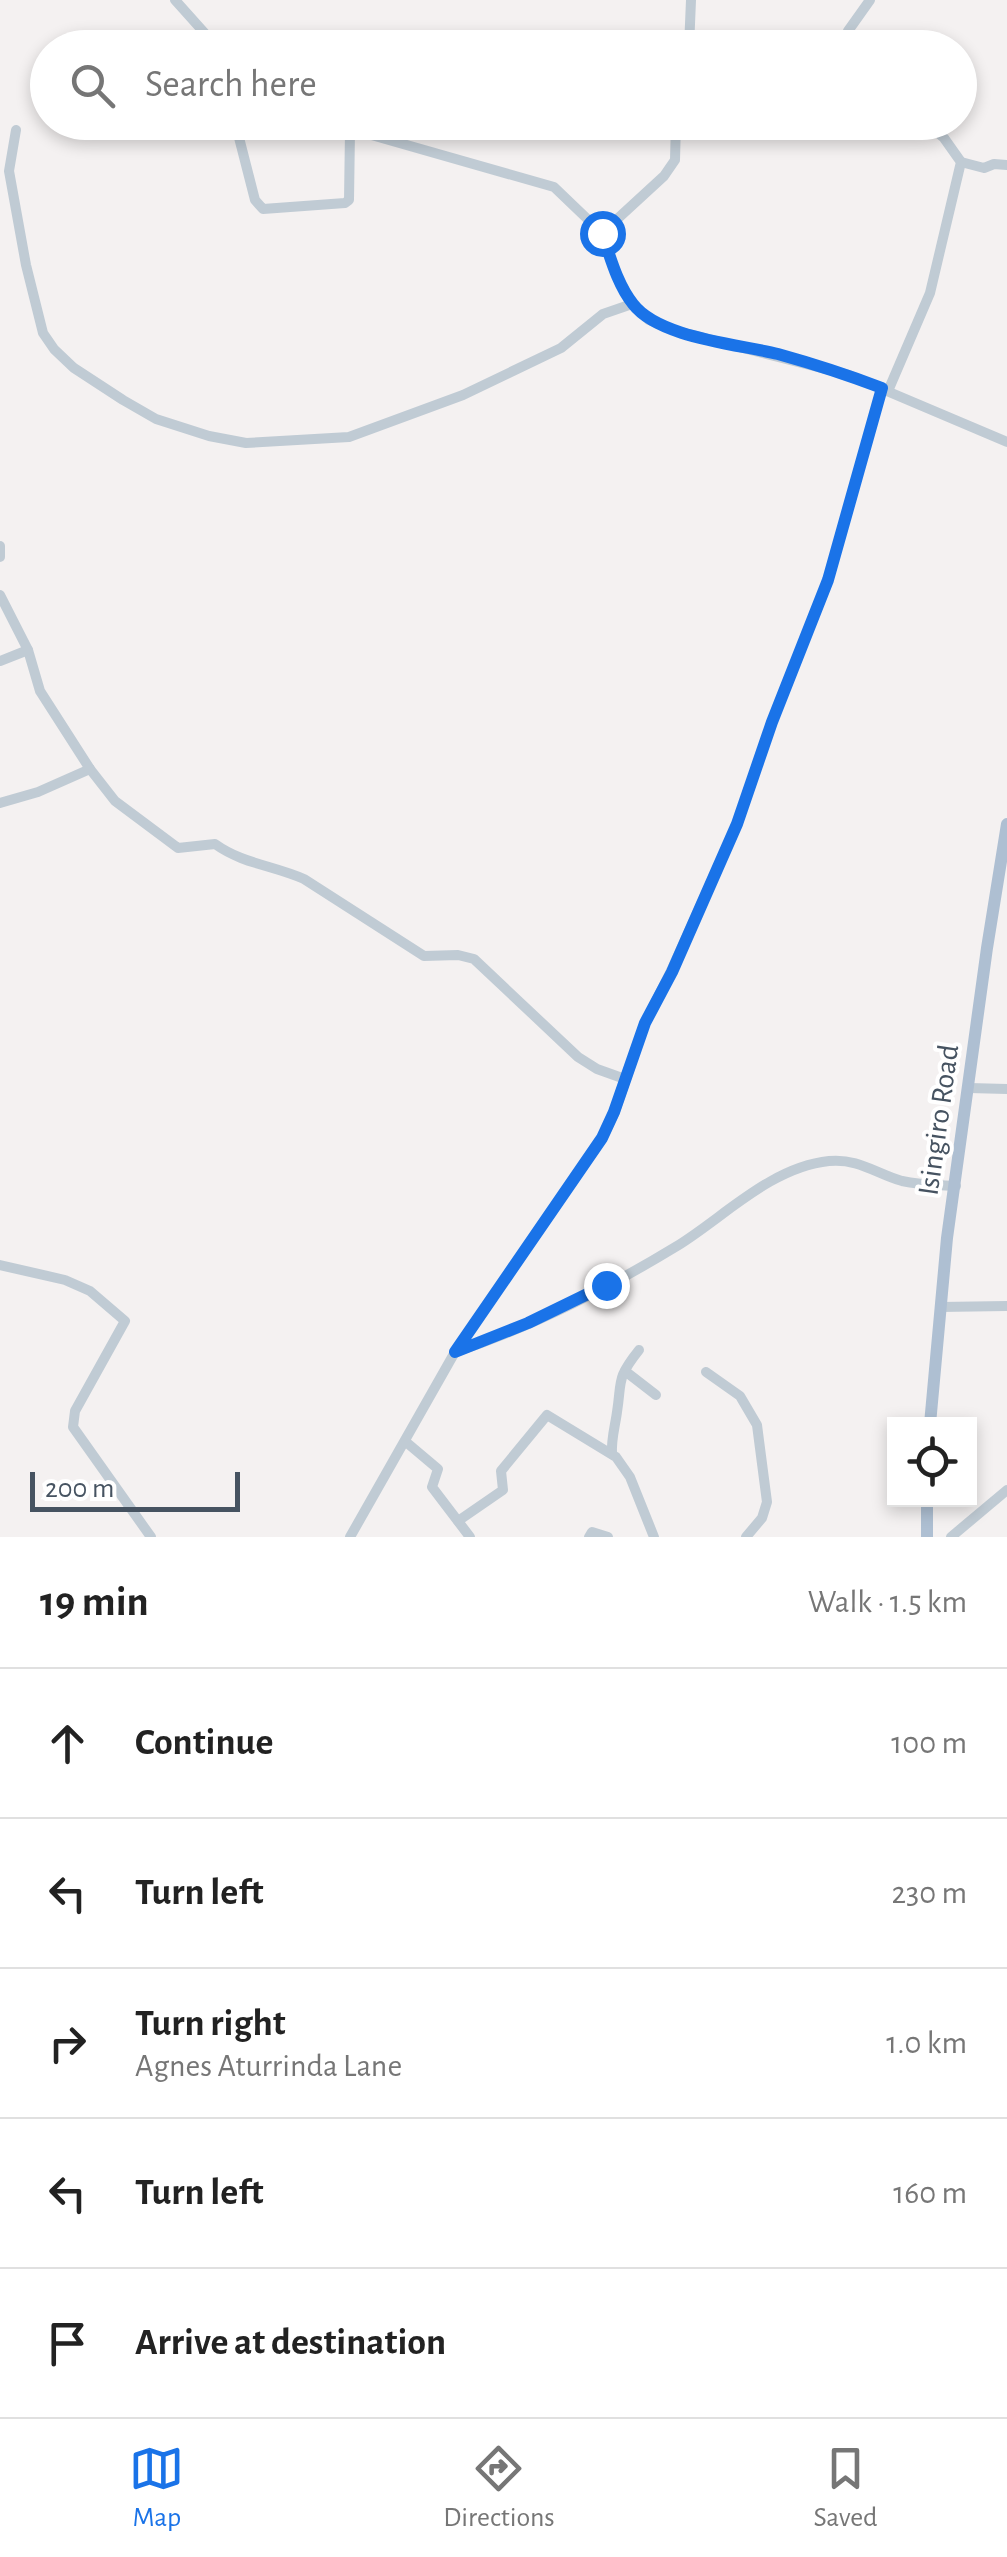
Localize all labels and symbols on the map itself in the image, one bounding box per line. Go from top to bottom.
route start [580,211,626,257]
street label: Isingiro Road [914,1043,964,1197]
route end [584,1263,630,1309]
scale bar [30,1467,240,1512]

